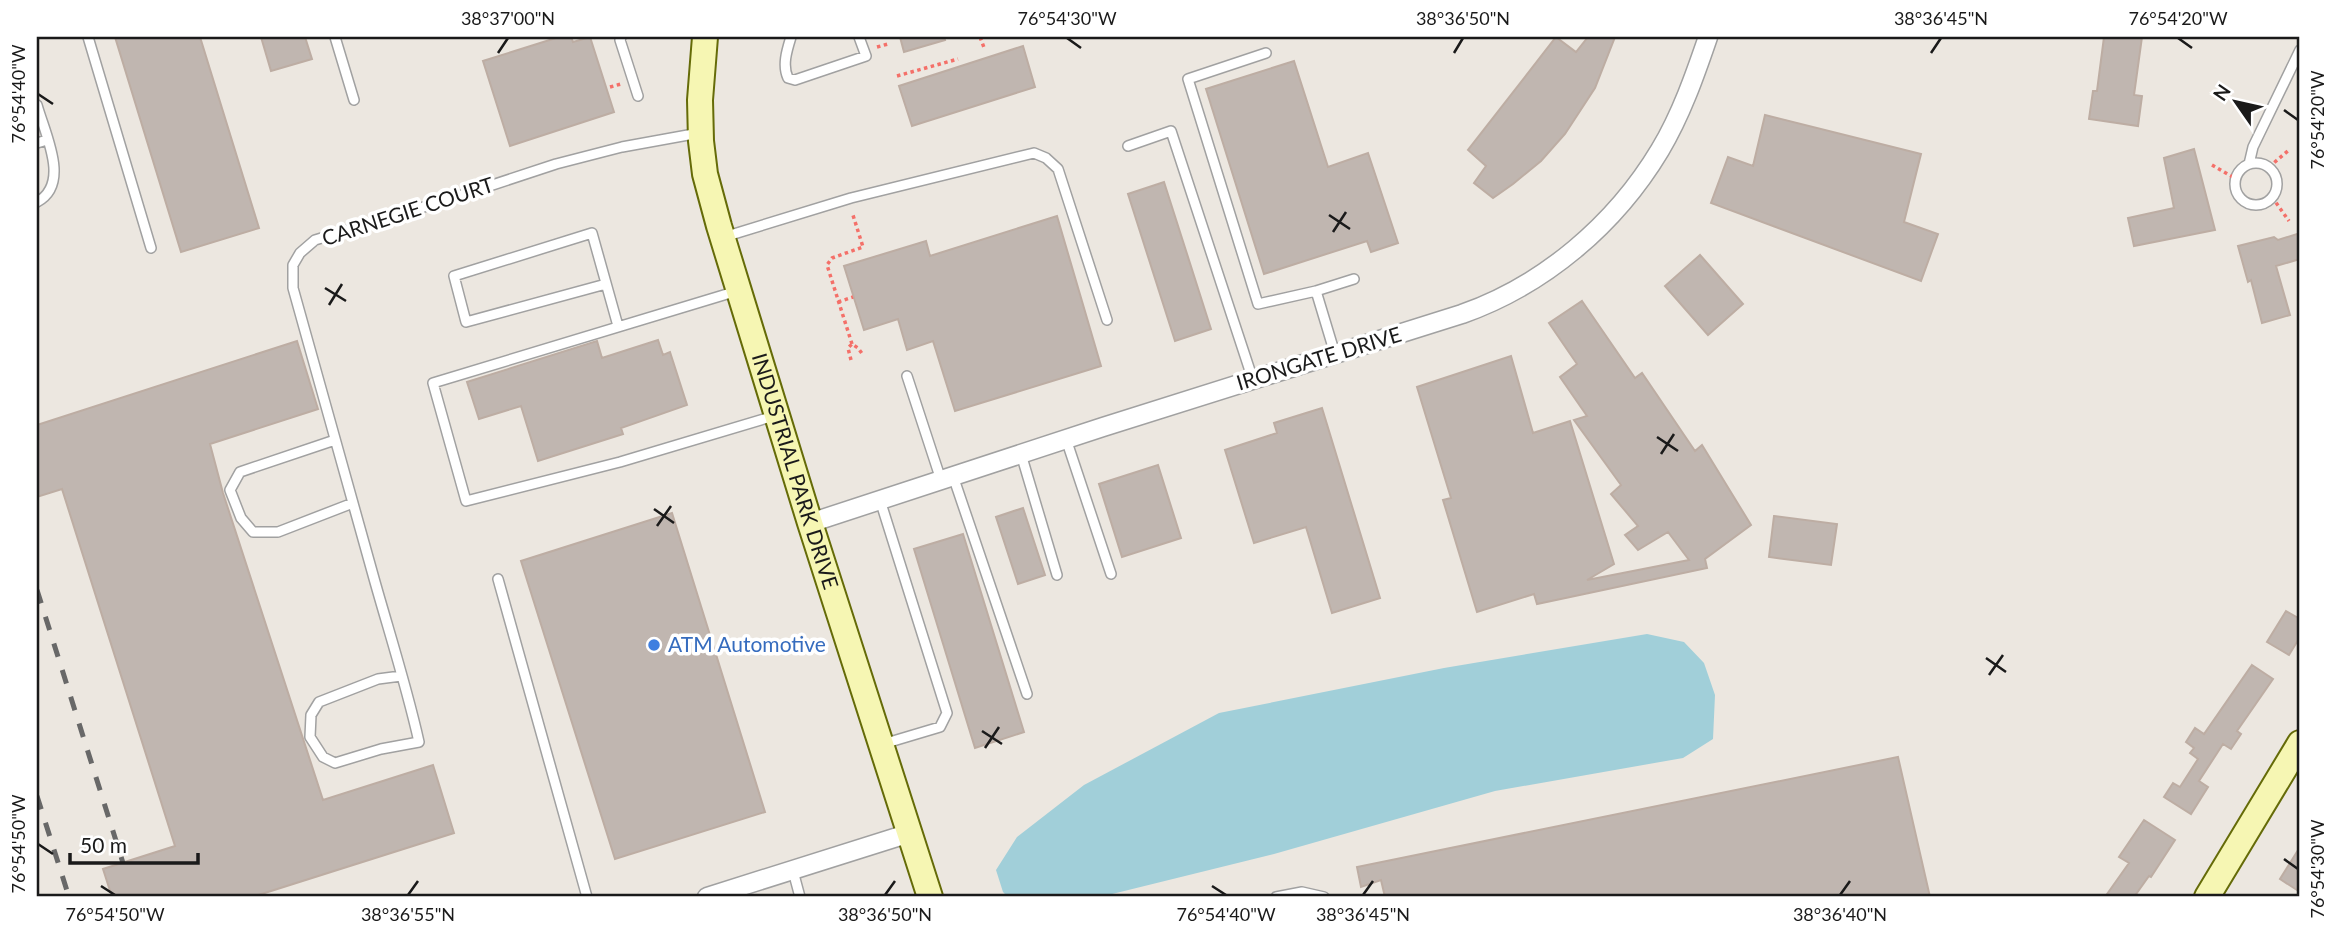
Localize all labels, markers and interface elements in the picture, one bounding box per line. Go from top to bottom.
text: 38°37'00"N [461,7,555,29]
text: 76°54'30"W [1017,7,1117,29]
text: 38°36'50"N [1416,7,1510,29]
text: 38°36'45"N [1894,7,1988,29]
text: 76°54'20"W [2128,7,2228,29]
text: 76°54'40"W [7,44,29,144]
north arrow [2200,66,2270,136]
text: 76°54'20"W [2306,70,2328,170]
text: N [2208,80,2235,105]
street label: CARNEGIE COURT [319,171,497,250]
street label: IRONGATE DRIVE [1233,321,1404,395]
street label: INDUSTRIAL PARK DRIVE [748,350,844,592]
place label: ATM Automotive [668,631,826,656]
marker: ATM Automotive [646,637,662,653]
text: 76°54'50"W [7,794,29,894]
text: 76°54'30"W [2306,819,2328,919]
scale bar [70,822,198,866]
text: 50 m [80,832,127,857]
text: 76°54'50"W [65,903,165,925]
text: 38°36'55"N [361,903,455,925]
text: 38°36'50"N [838,903,932,925]
text: 76°54'40"W [1176,903,1276,925]
text: 38°36'45"N [1316,903,1410,925]
text: 38°36'40"N [1793,903,1887,925]

